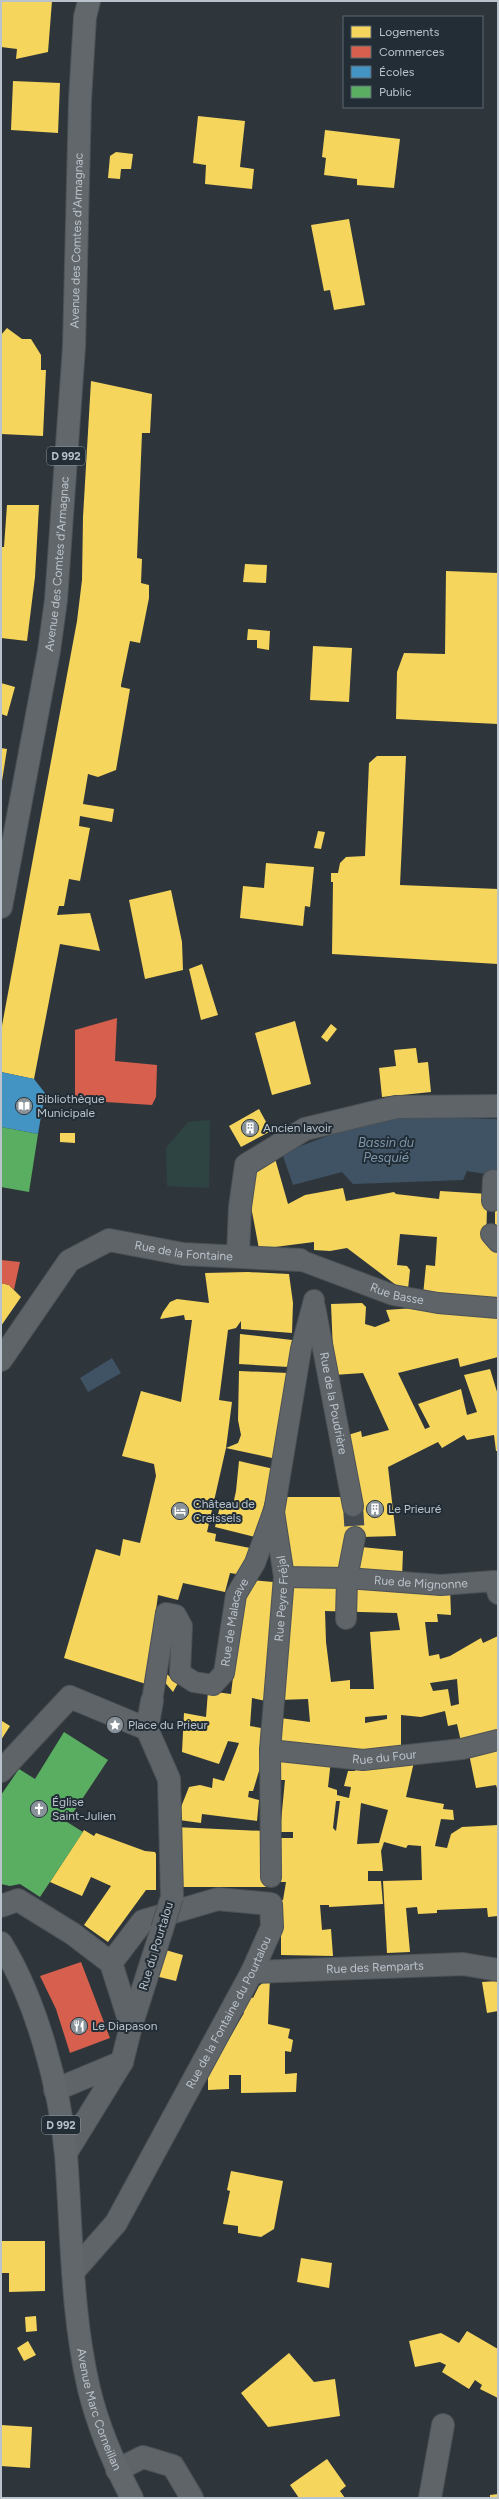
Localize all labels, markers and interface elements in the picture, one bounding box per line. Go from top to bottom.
legend [343,16,483,108]
text: Logements [379,25,440,39]
text: Commerces [379,45,445,59]
text: Écoles [379,65,415,79]
text: Public [379,85,412,99]
street label: Avenue des Comtes d'Armagnac [67,152,86,329]
road number: D 992 [47,447,85,465]
street label: Avenue des Comtes d'Armagnac [42,475,72,652]
place label: Bibliothèque Municipale [37,1092,105,1120]
library icon: Bibliothèque Municipale [14,1096,34,1116]
building icon: Ancien lavoir [240,1118,260,1138]
place label: Ancien lavoir [263,1121,332,1135]
water label: Bassin du Pesquié [358,1135,414,1165]
street label: Rue de la Fontaine [134,1238,234,1264]
street label: Rue Basse [368,1280,425,1307]
street label: Rue de la Poudrière [317,1351,350,1456]
place label: Château de Creissels [193,1497,255,1525]
building icon: Le Prieuré [365,1499,385,1519]
hotel icon: Château de Creissels [170,1501,190,1521]
place label: Le Prieuré [388,1502,442,1516]
street label: Rue Peyre Fréjal [272,1555,291,1642]
street label: Rue de Mignonne [373,1573,469,1592]
street label: Rue de Malacave [218,1575,252,1667]
place icon: Place du Prieur [105,1715,125,1735]
place label: Place du Prieur [128,1718,207,1732]
street label: Rue du Four [351,1747,417,1767]
place label: Église Saint-Julien [52,1795,116,1823]
church icon: Église Saint-Julien [29,1799,49,1819]
street label: Rue du Pourtalou [136,1900,176,1992]
street label: Rue de la Fontaine du Pourtalou [183,1934,274,2091]
street label: Rue des Remparts [326,1958,424,1976]
restaurant icon: Le Diapason [69,2016,89,2036]
place label: Le Diapason [92,2019,158,2033]
road number: D 992 [42,2116,80,2134]
street label: Avenue Marc Corneillan [74,2347,124,2473]

